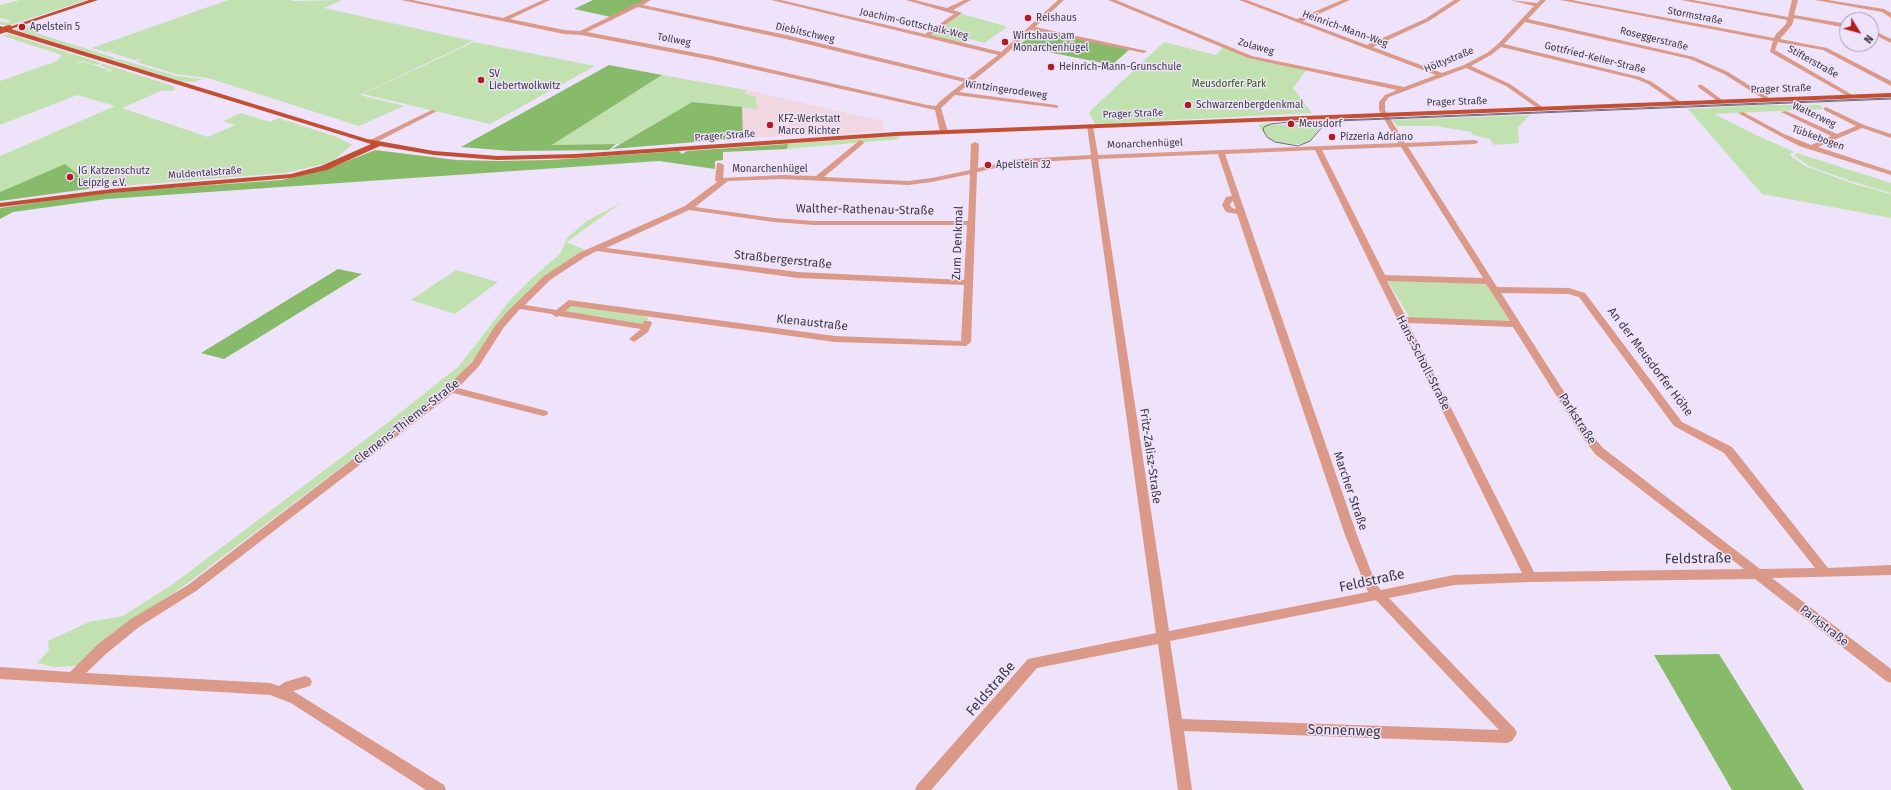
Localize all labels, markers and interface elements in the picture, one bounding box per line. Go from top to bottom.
street label: Stormstraße [1666,5,1724,27]
street label: Joachim-Gottschalk-Weg [859,6,969,42]
street label: Heinrich-Mann-Weg [1301,8,1389,50]
place label: Reishaus [1036,12,1077,24]
north arrow [1839,12,1879,52]
marker: Reishaus [1023,13,1033,23]
street label: Diebitschweg [774,20,836,46]
place label: Apelstein 5 [30,21,80,33]
marker: Apelstein 5 [17,22,27,32]
street label: Roseggerstraße [1619,25,1689,53]
place label: Wirtshaus am Monarchenhügel [1013,30,1089,54]
street label: Tollweg [656,31,692,49]
text: N [1861,32,1876,46]
street label: Zolaweg [1237,36,1275,58]
marker: Wirtshaus am Monarchenhügel [1000,37,1010,47]
street label: Gottfried-Keller-Straße [1543,40,1647,76]
street label: Stifterstraße [1785,43,1841,81]
street label: Höltystraße [1422,45,1476,75]
place label: Heinrich-Mann-Grunschule [1059,61,1182,73]
marker: Heinrich-Mann-Grunschule [1046,62,1056,72]
place label: SV Liebertwolkwitz [489,68,560,92]
marker: SV Liebertwolkwitz [476,75,486,85]
street label: Wintzingerodeweg [964,78,1048,102]
park label: Meusdorfer Park [1192,78,1266,90]
street label: Prager Straße [1750,82,1812,96]
street label: Prager Straße [1426,95,1488,109]
place label: Schwarzenbergdenkmal [1196,99,1303,111]
marker: Schwarzenbergdenkmal [1183,100,1193,110]
street label: Walterweg [1790,100,1838,130]
street label: Prager Straße [1102,107,1164,121]
place label: KFZ-Werkstatt Marco Richter [778,113,841,136]
place label: Meusdorf [1299,118,1342,130]
marker: Meusdorf [1286,119,1296,129]
marker: KFZ-Werkstatt Marco Richter [765,120,775,130]
street label: Tübkebogen [1790,123,1846,153]
street label: Prager Straße [694,128,756,144]
place label: Pizzeria Adriano [1340,131,1413,143]
marker: Pizzeria Adriano [1327,132,1337,142]
street label: Monarchenhügel [1107,137,1183,151]
place label: Apelstein 32 [996,159,1051,171]
marker: Apelstein 32 [983,160,993,170]
street label: Monarchenhügel [732,163,808,175]
street label: Muldentalstraße [168,164,242,182]
place label: IG Katzenschutz Leipzig e.V. [78,165,149,188]
marker: IG Katzenschutz Leipzig e.V. [65,172,75,182]
street label: Walther-Rathenau-Straße [796,202,934,218]
street label: Zum Denkmal [950,206,966,280]
street label: Straßbergerstraße [733,248,833,272]
street label: An der Meusdorfer Höhe [1604,305,1696,419]
street label: Klenaustraße [775,312,849,334]
street label: Hans-Scholl-Straße [1393,313,1453,413]
street label: Clemens-Thieme-Straße [351,376,463,468]
street label: Parkstraße [1555,391,1599,447]
street label: Fritz-Zalisz-Straße [1136,407,1164,505]
street label: Marcher Straße [1330,450,1370,532]
street label: Feldstraße [1665,550,1731,568]
street label: Feldstraße [1338,566,1406,596]
street label: Parkstraße [1797,603,1851,649]
street label: Feldstraße [963,658,1019,720]
street label: Sonnenweg [1307,721,1381,741]

